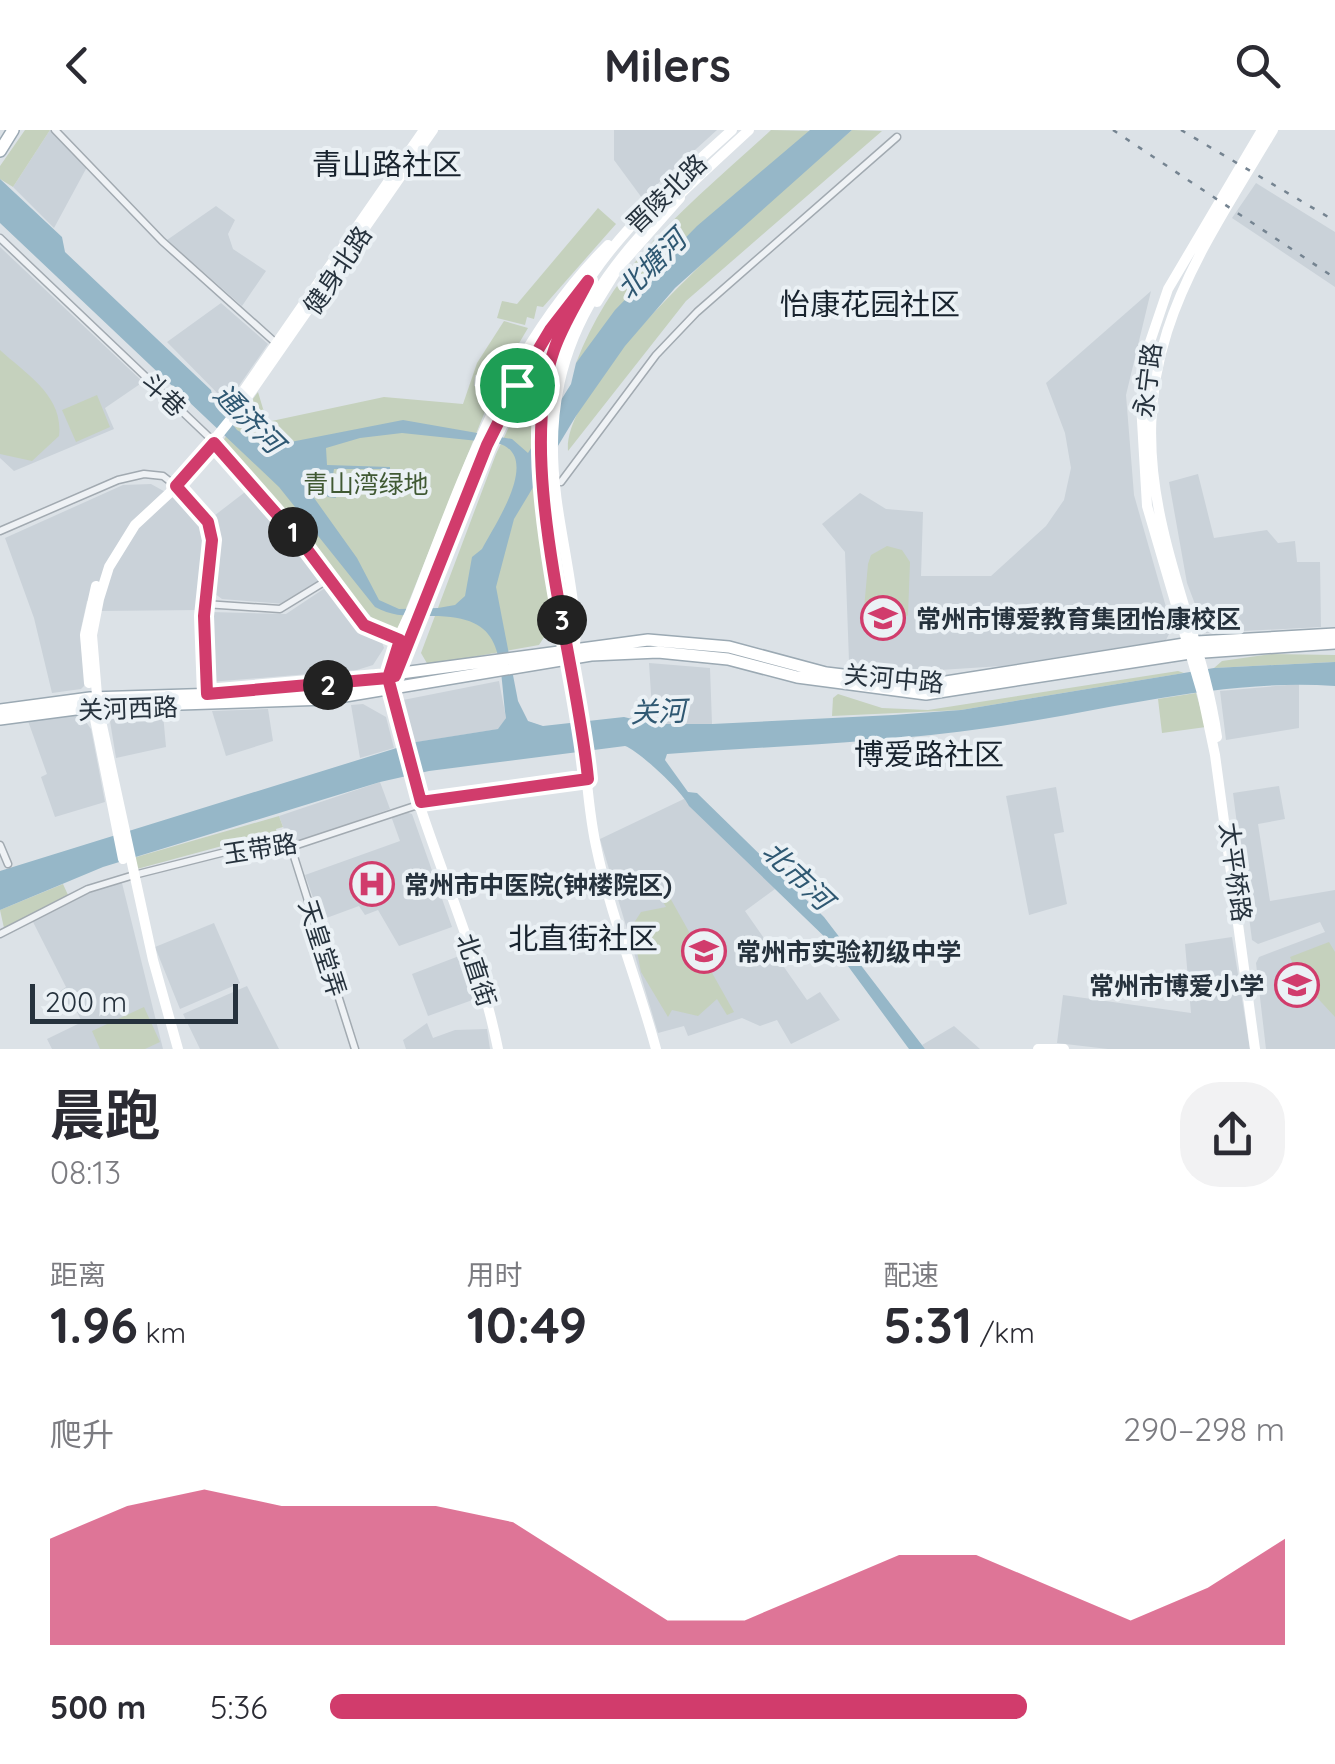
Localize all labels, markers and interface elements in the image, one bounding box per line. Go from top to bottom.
text: Milers [604,37,731,93]
icon: back [50,38,105,93]
icon: search [1230,38,1285,93]
district label: 青山路社区 [312,145,462,183]
street label: 晋陵北路 [619,147,713,239]
water label: 北塘河 [609,218,697,306]
street label: 健身北路 [296,220,378,320]
district label: 怡康花园社区 [780,285,960,323]
street label: 永宁路 [1127,341,1167,419]
pin [475,343,560,428]
icon: arrive [490,358,545,413]
street label: 斗巷 [135,365,193,423]
water label: 通济河 [207,376,295,464]
park label: 青山湾绿地 [303,468,429,499]
pin: 1 [268,507,318,557]
text: 1 [288,514,298,549]
pin: 3 [537,595,587,645]
school or university icon: 常州市博爱教育集团怡康校区 [860,595,906,641]
text: 3 [554,602,570,637]
place label: 常州市博爱教育集团怡康校区 [916,603,1241,634]
street label: 关河中路 [843,658,945,698]
pin: 2 [303,660,353,710]
text: 2 [320,667,336,702]
street label: 关河西路 [77,691,179,725]
water label: 关河 [629,692,692,729]
district label: 博爱路社区 [854,735,1004,773]
street label: 太平桥路 [1214,820,1258,924]
street label: 玉带路 [221,827,299,869]
water label: 北市河 [756,833,844,920]
hospital icon: 常州市中医院(钟楼院区) [349,861,395,907]
place label: 常州市中医院(钟楼院区) [404,869,672,900]
street label: 天皇堂弄 [293,896,353,1000]
district label: 北直街社区 [508,919,658,957]
school or university icon: 常州市实验初级中学 [681,928,727,974]
street label: 北直街 [451,930,503,1010]
place label: 常州市实验初级中学 [736,936,961,967]
school or university icon: 常州市博爱小学 [1274,962,1320,1008]
place label: 常州市博爱小学 [1089,970,1264,1001]
scale bar [30,979,238,1024]
text: 200 m [45,984,127,1019]
text: 晨跑 [50,1080,160,1149]
button: share [1180,1082,1285,1187]
text: 08:13 [50,1152,121,1192]
text: 距离 [50,1257,106,1292]
text: 用时 [467,1257,523,1292]
text: 配速 [883,1257,939,1292]
text: 1.96 [50,1293,138,1356]
text: 10:49 [467,1293,587,1356]
text: 5:31 [883,1293,972,1356]
text: km [138,1315,186,1350]
text: /km [972,1315,1035,1350]
text: 290–298 m [1123,1409,1285,1449]
text: 爬升 [50,1414,114,1454]
text: 500 m [50,1687,146,1727]
text: 5:36 [210,1687,267,1727]

